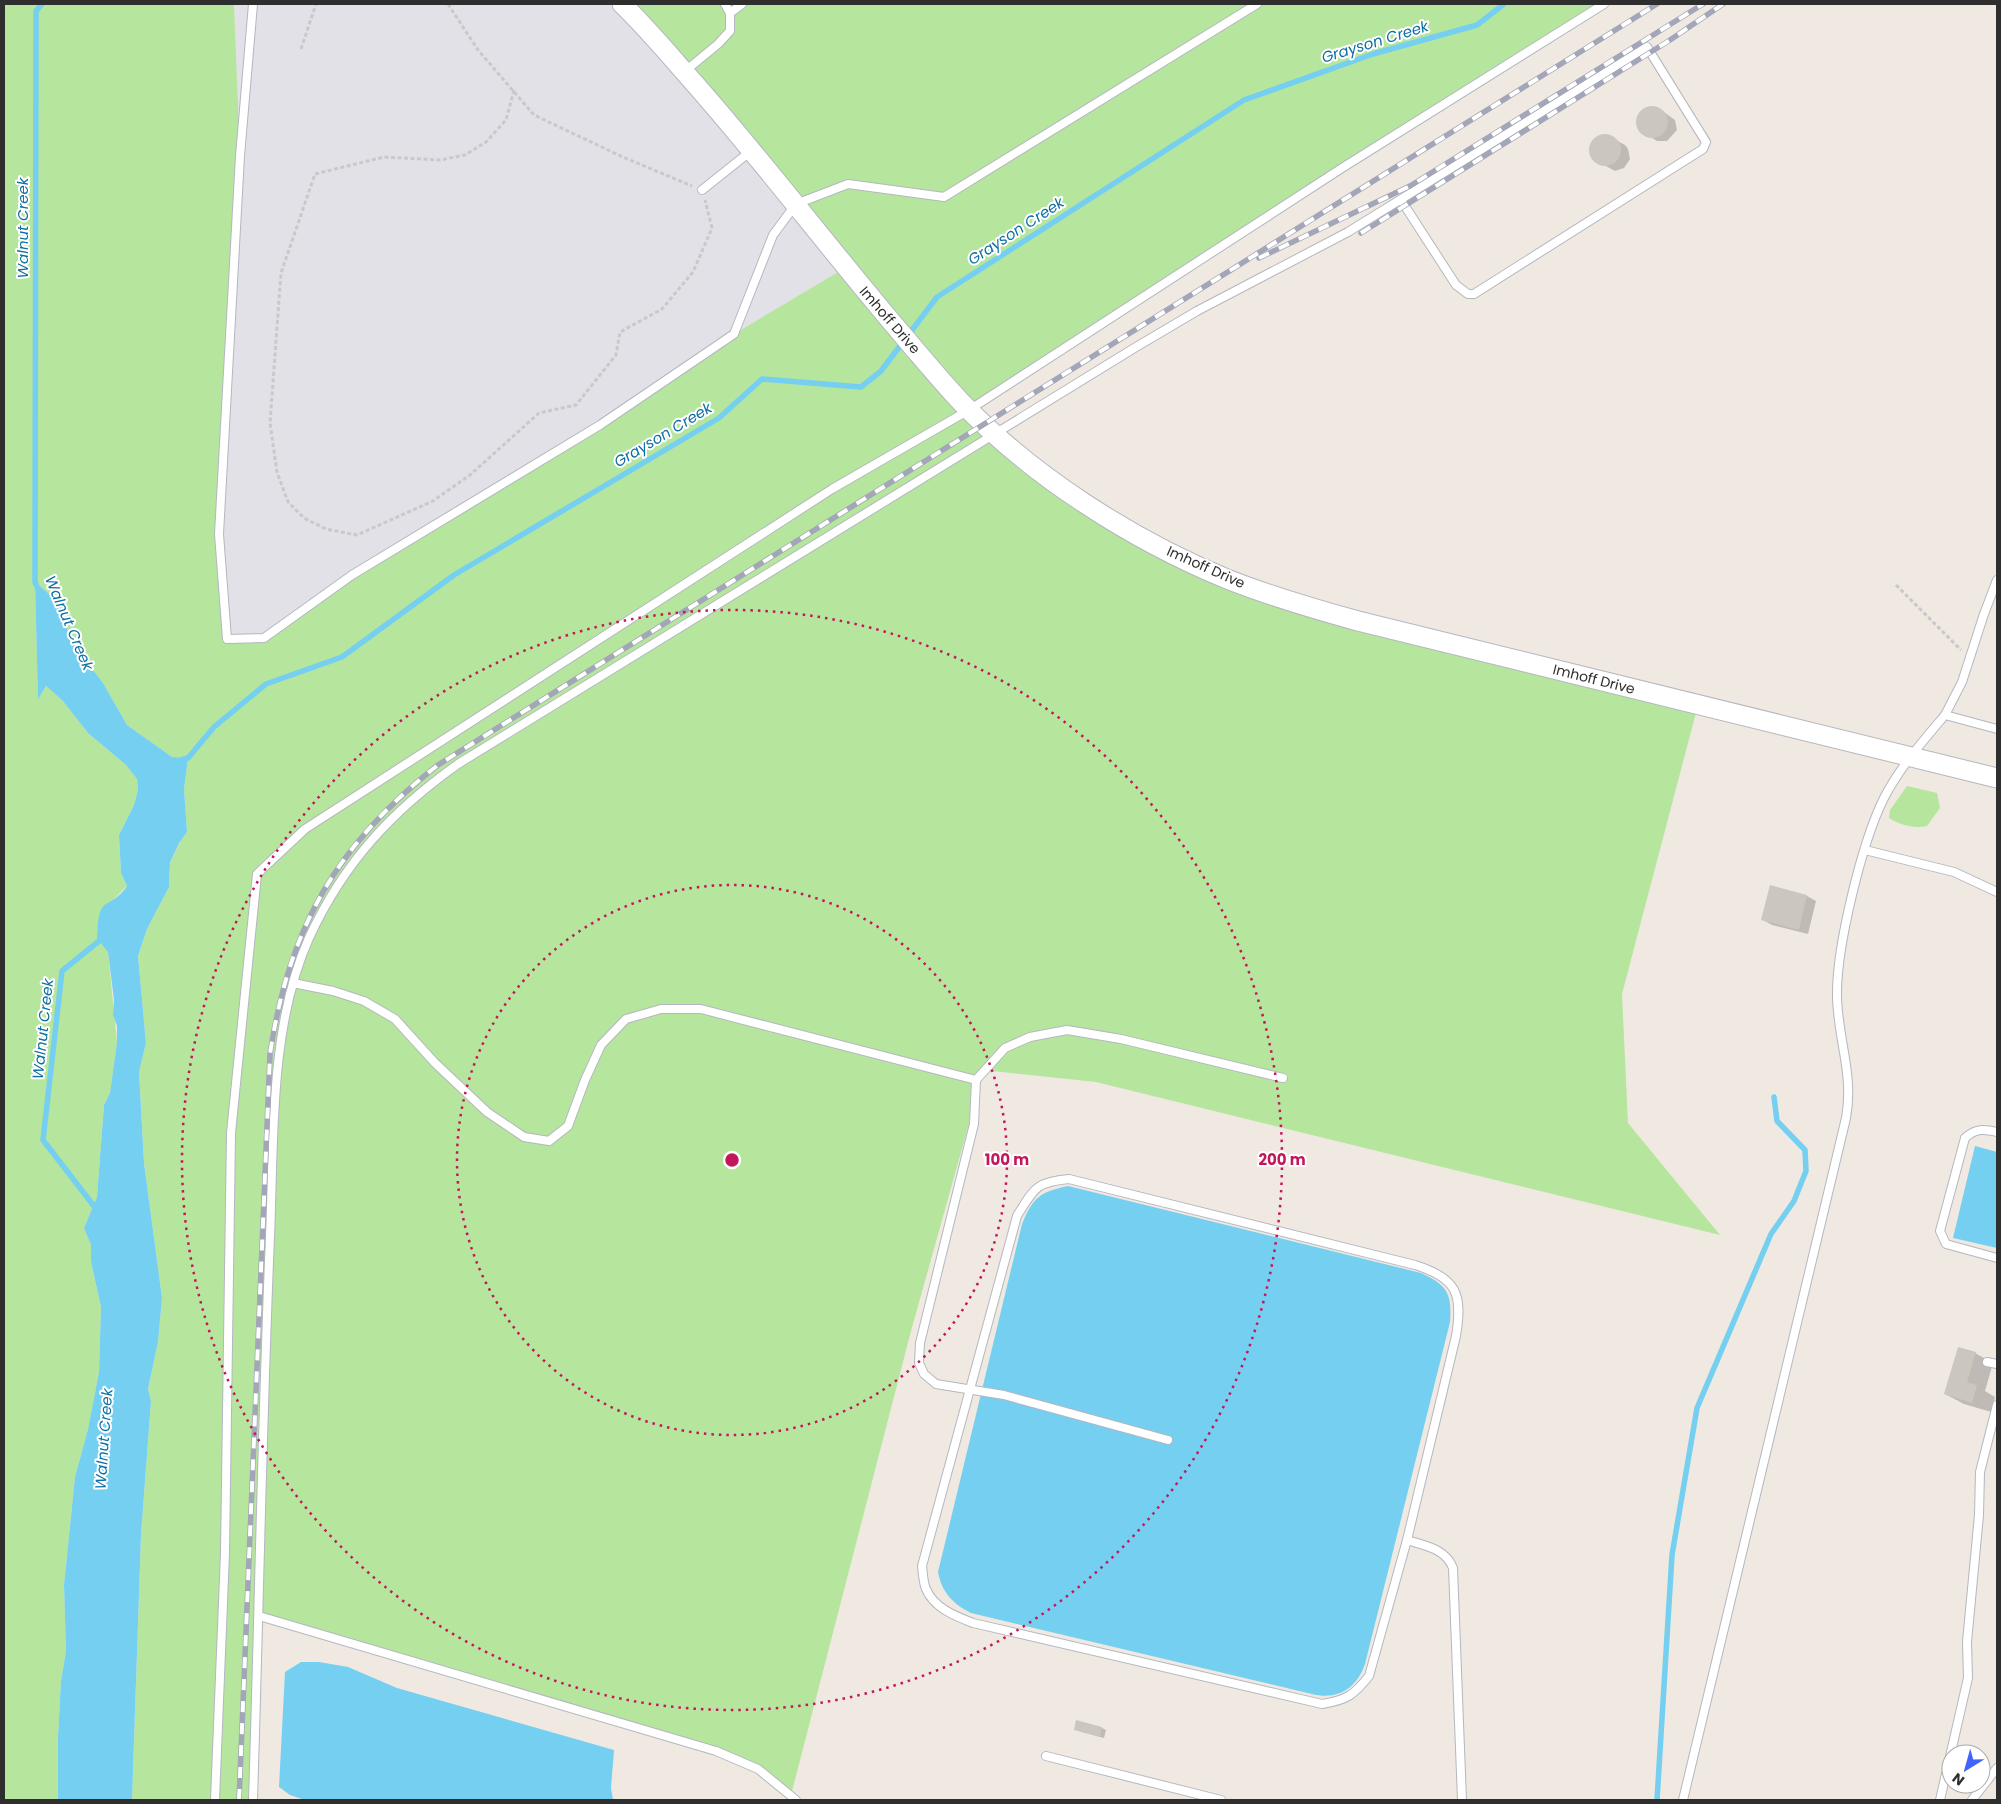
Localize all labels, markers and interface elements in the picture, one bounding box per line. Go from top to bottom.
water label: Grayson Creek [1319,15,1432,68]
water label: Walnut Creek [12,176,33,279]
water label: Grayson Creek [964,191,1069,270]
street label: Imhoff Drive [855,282,925,358]
water label: Grayson Creek [610,396,717,472]
street label: Imhoff Drive [1164,541,1249,593]
water label: Walnut Creek [40,572,99,675]
street label: Imhoff Drive [1551,659,1637,699]
water label: Walnut Creek [27,976,58,1080]
text: 100 m [985,1149,1029,1170]
text: 200 m [1258,1149,1306,1170]
centre of rings [723,1151,741,1169]
water label: Walnut Creek [90,1387,118,1490]
north arrow [1941,1744,1991,1794]
text: N [1948,1768,1968,1791]

